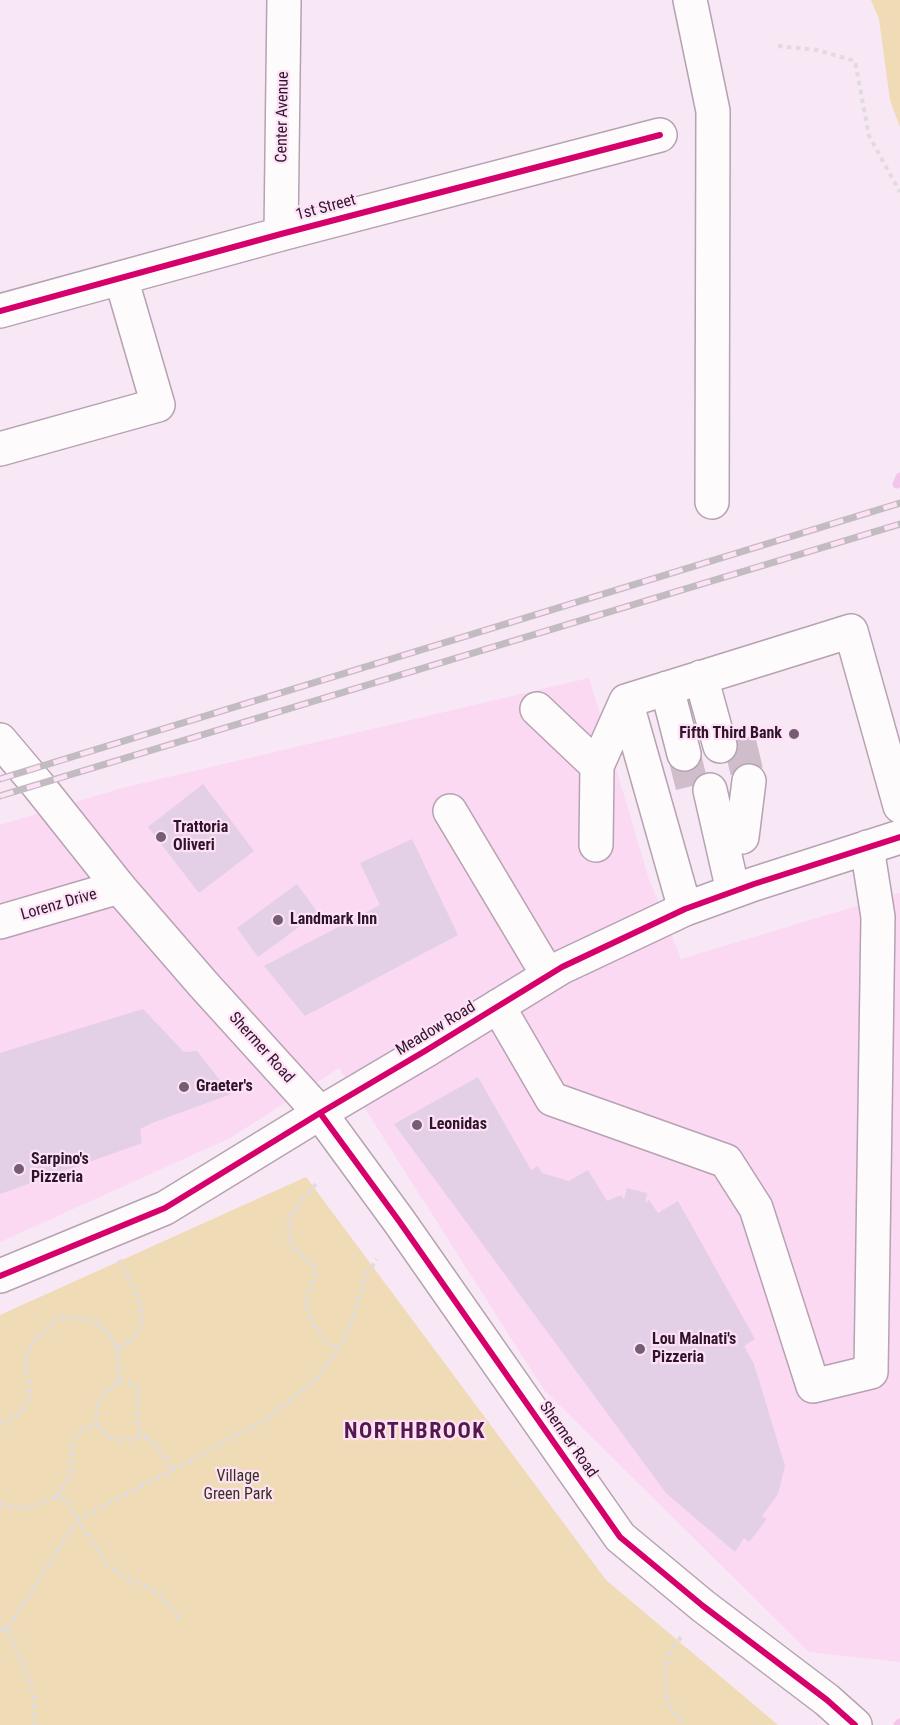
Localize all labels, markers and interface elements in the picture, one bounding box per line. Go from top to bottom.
street label: Center Avenue [273,71,293,163]
street label: 1st Street [294,191,358,225]
place label: Fifth Third Bank [679,724,782,744]
marker: Fifth Third Bank [787,727,801,741]
place label: Trattoria Oliveri [173,818,228,856]
marker: Trattoria Oliveri [154,830,168,844]
street label: Lorenz Drive [19,885,99,925]
place label: Landmark Inn [290,910,377,930]
marker: Landmark Inn [271,913,285,927]
street label: Meadow Road [393,998,479,1060]
street label: Shermer Road [224,1009,298,1087]
place label: Graeter's [196,1077,253,1097]
marker: Graeter's [177,1080,191,1094]
place label: Leonidas [429,1115,487,1135]
marker: Leonidas [410,1118,424,1132]
place label: Sarpino's Pizzeria [31,1150,89,1188]
marker: Sarpino's Pizzeria [12,1162,26,1176]
place label: Lou Malnati's Pizzeria [652,1330,736,1368]
marker: Lou Malnati's Pizzeria [633,1342,647,1356]
street label: Shermer Road [535,1398,601,1482]
district label: NORTHBROOK [344,1419,486,1445]
park label: Village Green Park [203,1467,273,1505]

